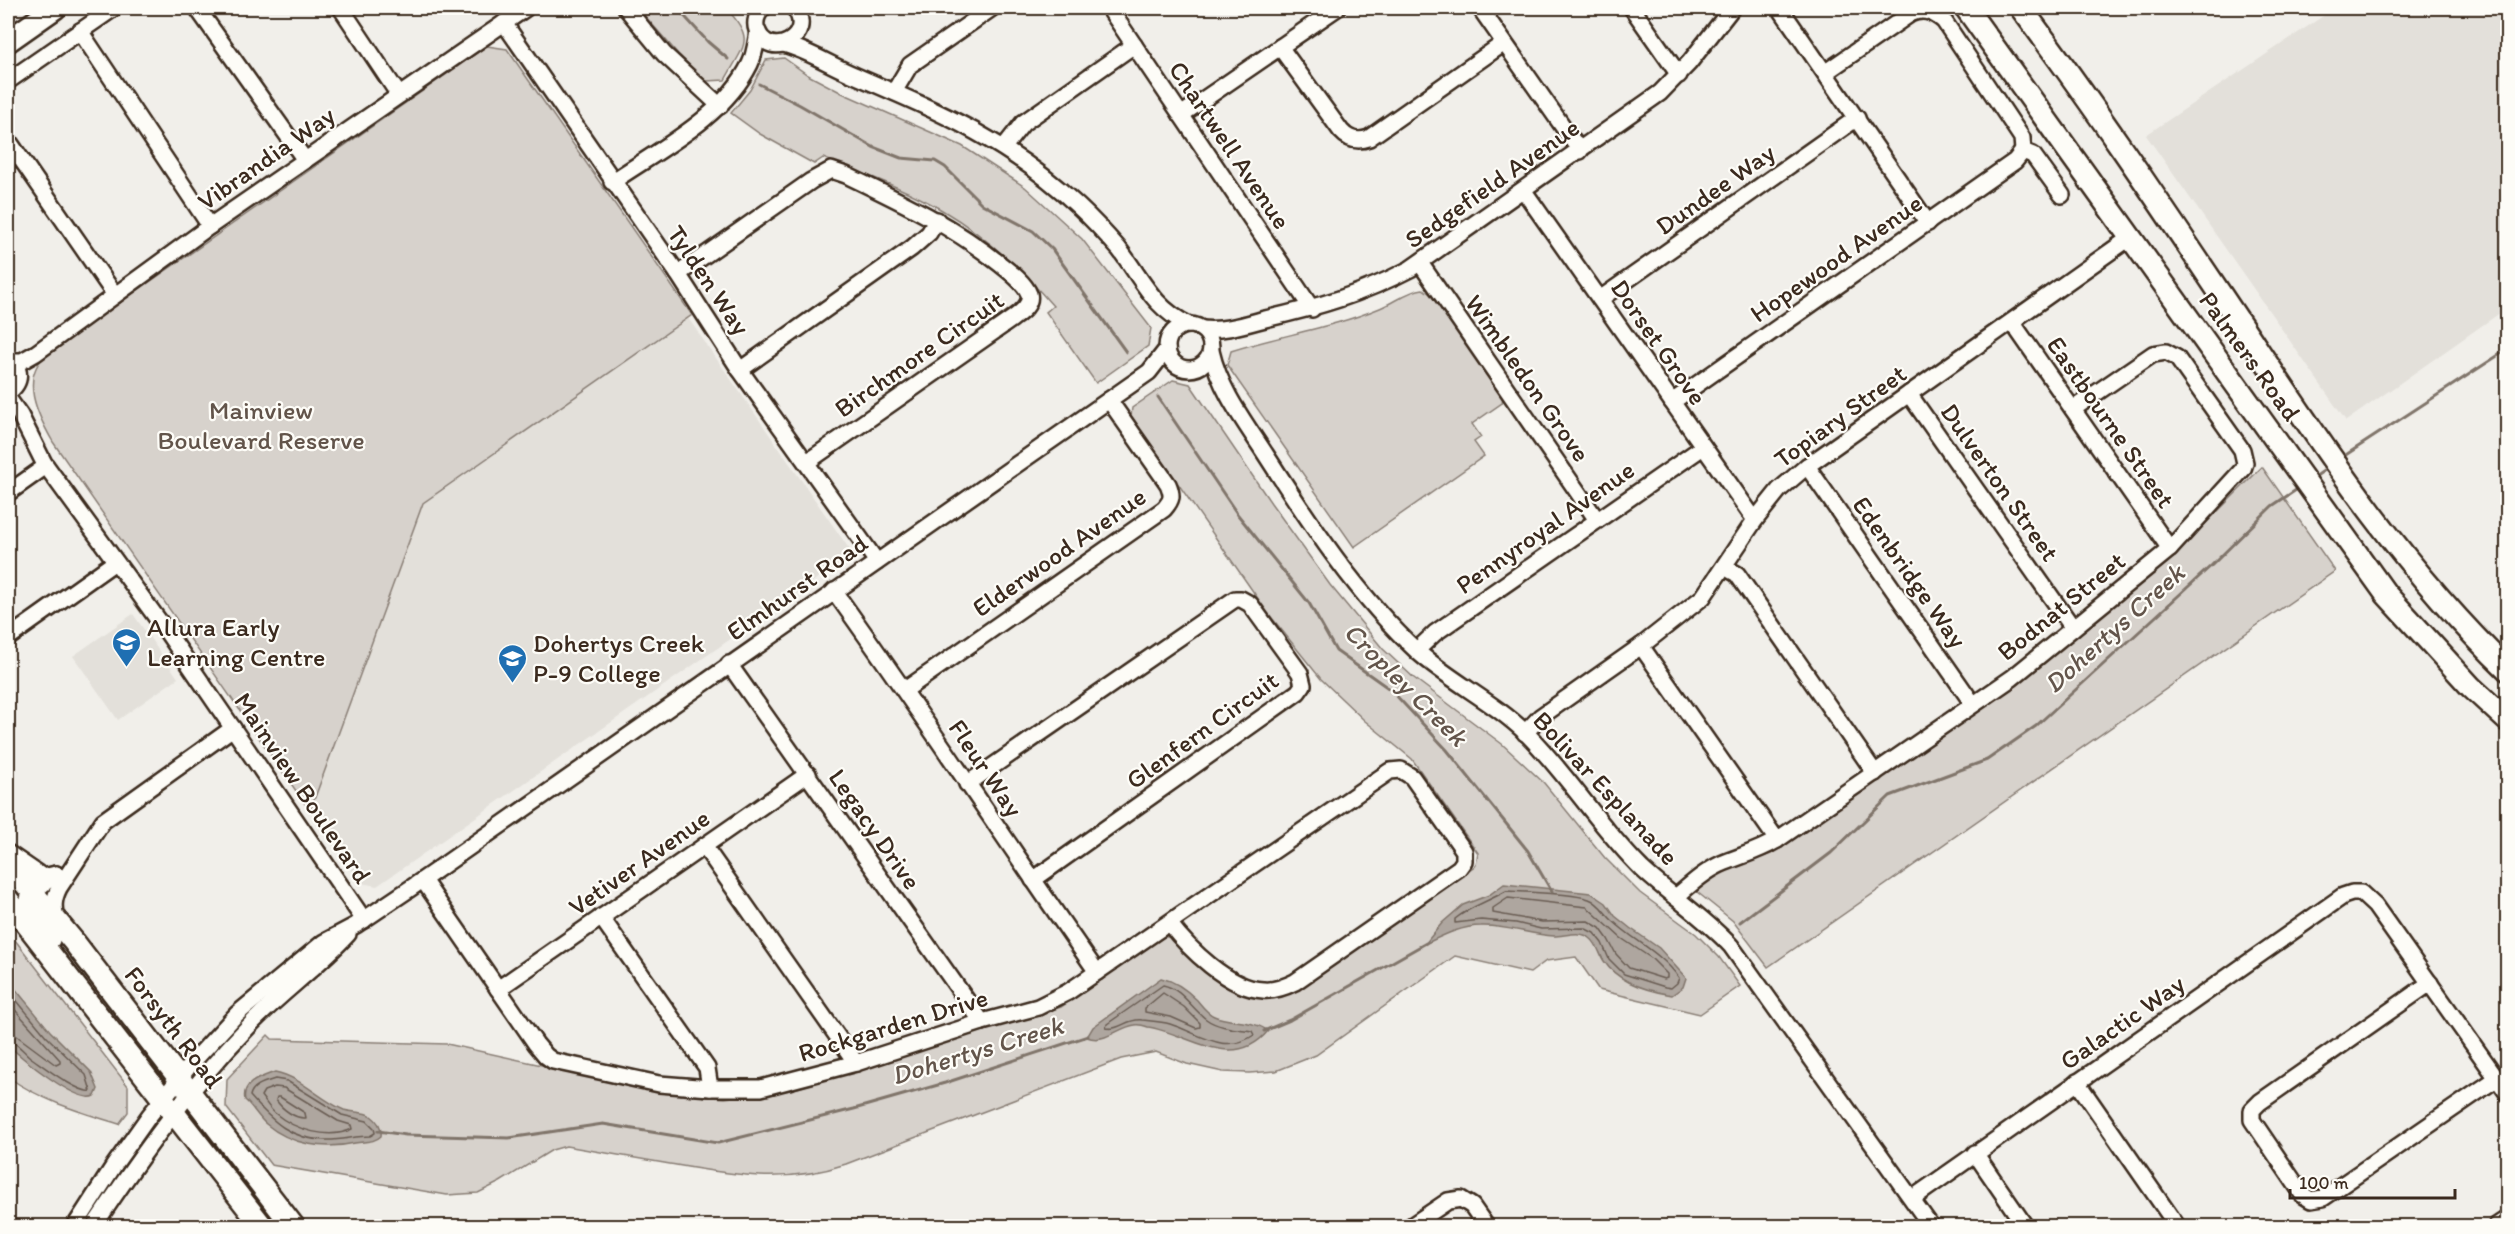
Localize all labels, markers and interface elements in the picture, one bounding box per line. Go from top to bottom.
street label: Chartwell Avenue [1162,55,1298,235]
street label: Vibrandia Way [191,99,341,217]
street label: Sedgefield Avenue [1398,111,1586,255]
street label: Dundee Way [1649,136,1781,242]
street label: Hopewood Avenue [1744,187,1928,329]
street label: Tylden Way [661,219,757,341]
street label: Dorset Grove [1604,273,1714,411]
street label: Birchmore Circuit [828,284,1010,424]
street label: Palmers Road [2192,285,2308,427]
street label: Wimbledon Grove [1458,288,1598,468]
street label: Eastbourne Street [2040,330,2182,514]
street label: Topiary Street [1768,357,1913,475]
park label: Mainview Boulevard Reserve [157,394,365,456]
street label: Dulverton Street [1934,397,2066,567]
street label: Pennyroyal Avenue [1449,453,1641,601]
street label: Elderwood Avenue [966,480,1152,624]
street label: Edenbridge Way [1846,490,1974,654]
street label: Elmhurst Road [720,526,874,647]
street label: Bodnat Street [1990,544,2132,667]
water label: Dohertys Creek [2037,555,2193,700]
place label: Allura Early Learning Centre [147,611,325,673]
water label: Cropley Creek [1337,615,1476,754]
school or university icon: Allura Early Learning Centre [110,626,142,668]
place label: Dohertys Creek P-9 College [533,627,705,689]
school or university icon: Dohertys Creek P-9 College [496,642,528,684]
street label: Glenfern Circuit [1120,664,1285,796]
street label: Mainview Boulevard [227,686,379,890]
street label: Bolivar Esplanade [1526,704,1686,872]
street label: Fleur Way [942,713,1030,823]
street label: Legacy Drive [822,762,928,896]
street label: Vetiver Avenue [562,802,716,922]
street label: Forsyth Road [118,960,230,1094]
street label: Galactic Way [2053,967,2191,1077]
street label: Rockgarden Drive [794,981,992,1069]
water label: Dohertys Creek [887,1008,1069,1092]
scale bar [2290,1162,2455,1200]
text: 100 m [2299,1172,2349,1194]

